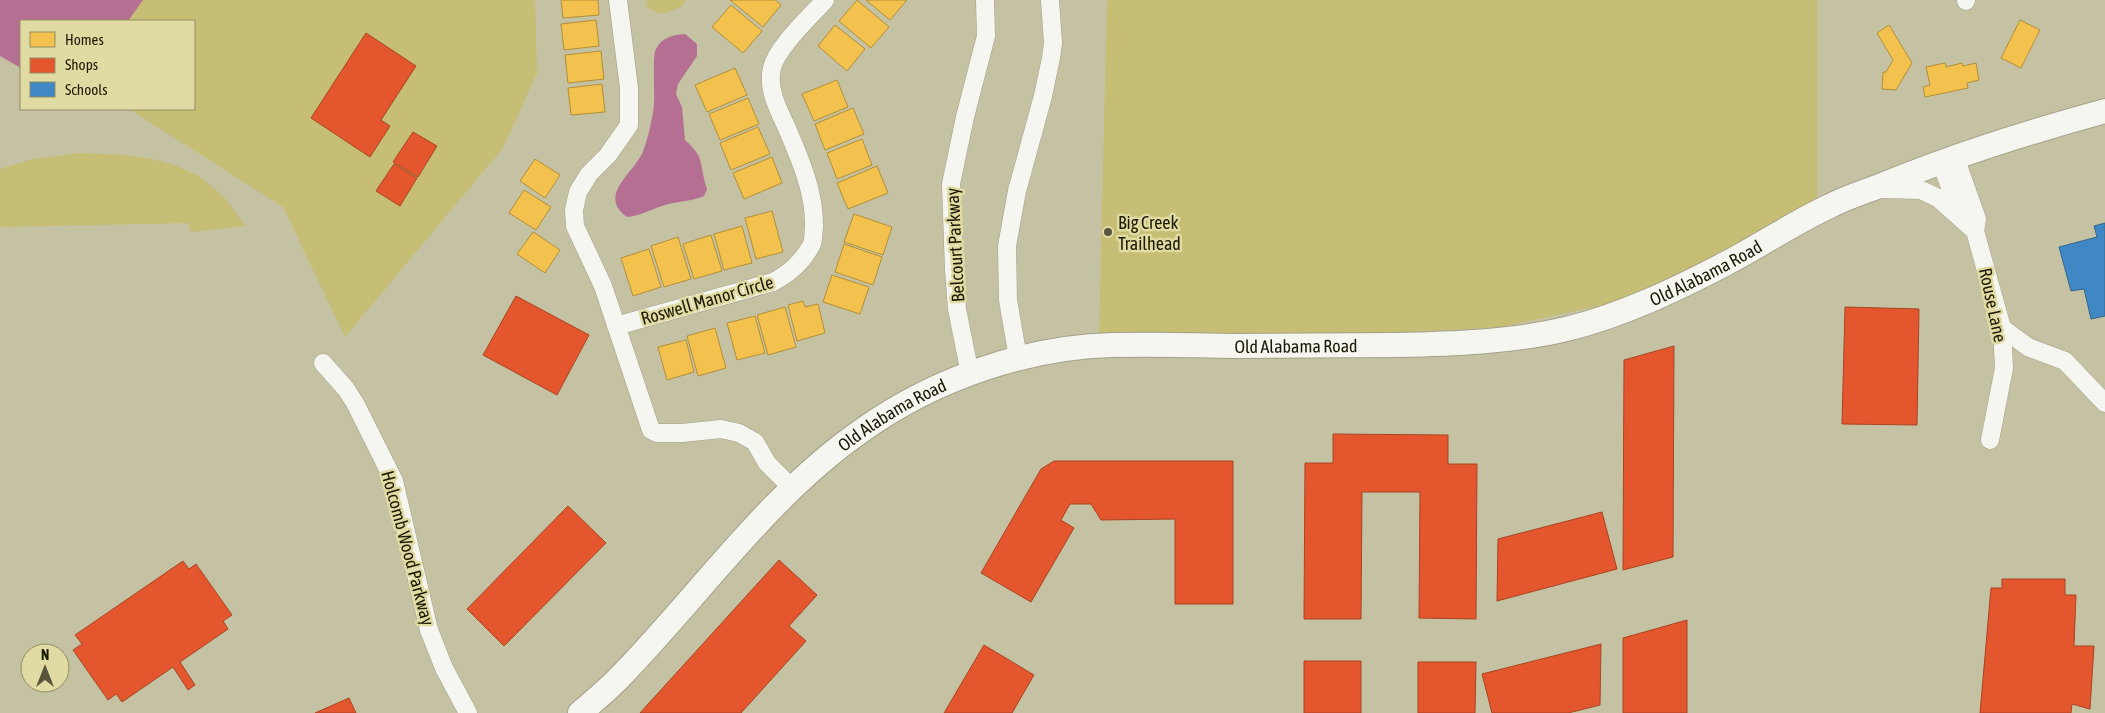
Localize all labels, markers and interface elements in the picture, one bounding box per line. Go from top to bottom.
legend [20,20,195,110]
text: Homes [65,31,104,48]
text: Shops [65,56,98,73]
text: Schools [65,81,108,98]
street label: Belcourt Parkway [942,187,968,303]
place label: Big Creek Trailhead [1118,212,1181,254]
marker: Big Creek Trailhead [1102,226,1114,238]
street label: Old Alabama Road [1646,235,1766,310]
street label: Rouse Lane [1975,266,2011,344]
street label: Roswell Manor Circle [638,271,776,329]
street label: Old Alabama Road [1234,335,1358,357]
street label: Old Alabama Road [833,374,949,455]
street label: Holcomb Wood Parkway [377,468,439,628]
north arrow [20,643,70,693]
text: N [41,647,49,663]

